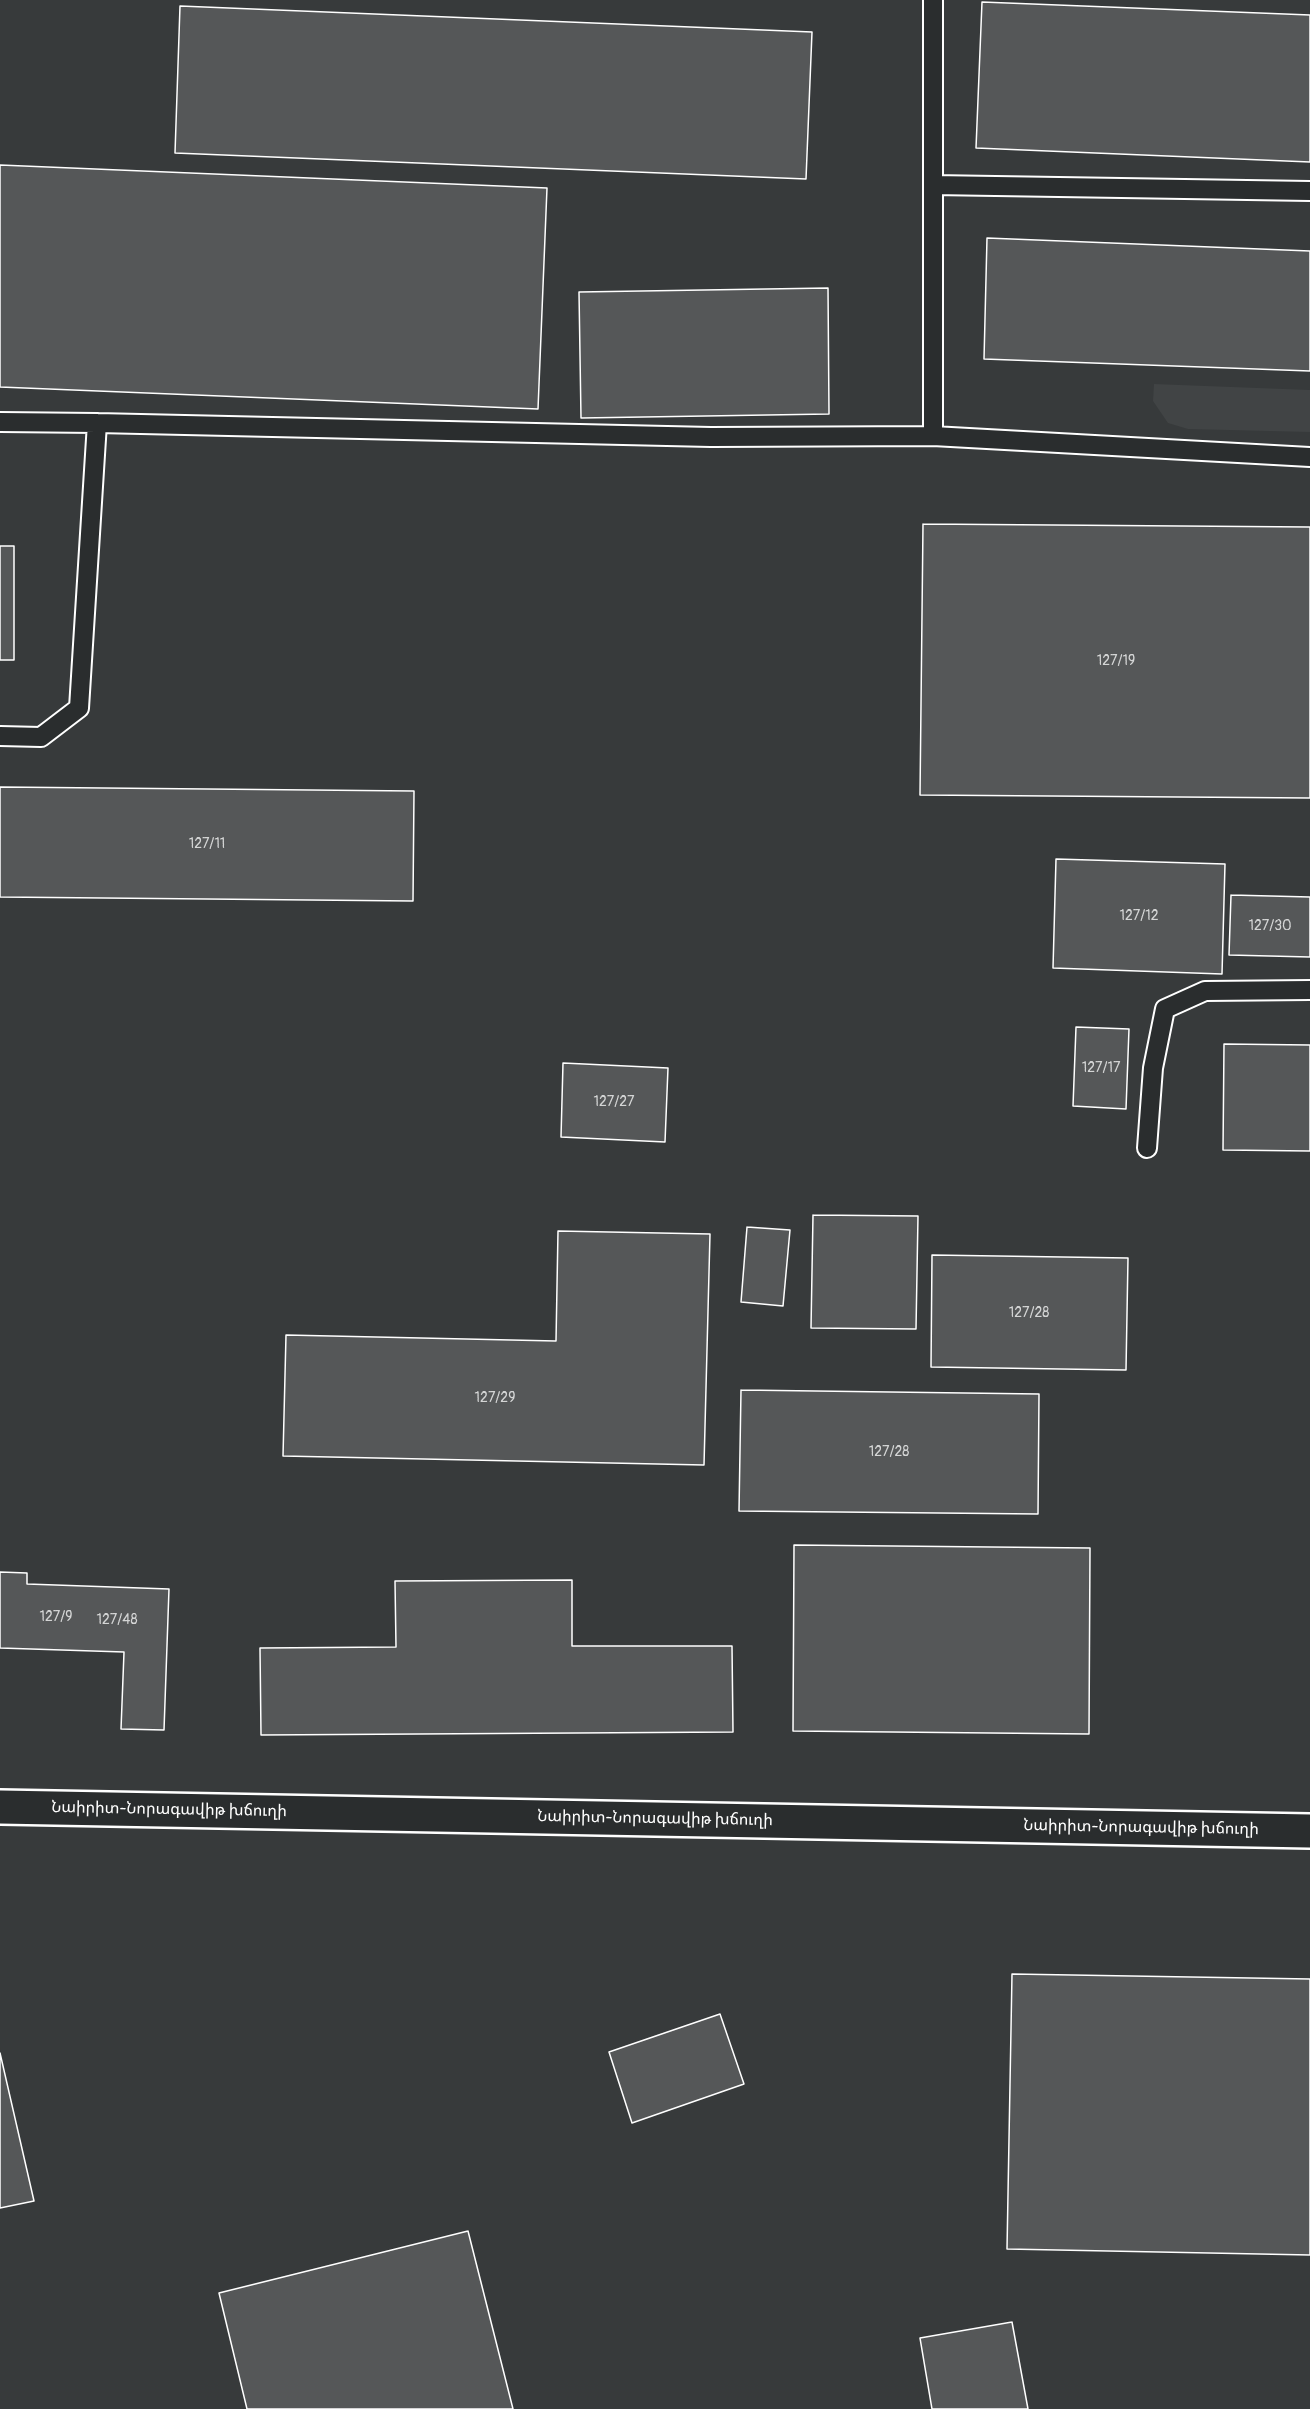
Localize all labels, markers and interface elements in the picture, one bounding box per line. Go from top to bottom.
house number: 127/19 [1097,653,1135,669]
house number: 127/11 [189,836,225,852]
house number: 127/12 [1119,908,1159,924]
house number: 127/30 [1248,918,1292,934]
house number: 127/17 [1082,1060,1120,1076]
house number: 127/27 [594,1094,634,1110]
house number: 127/28 [1009,1305,1049,1321]
house number: 127/29 [475,1390,515,1406]
house number: 127/28 [869,1444,909,1460]
house number: 127/9 [40,1609,72,1625]
house number: 127/48 [97,1612,137,1628]
street label: Նաիրիտ-Նորագավիթ խճուղի [51,1798,287,1822]
street label: Նաիրիտ-Նորագավիթ խճուղի [537,1807,773,1831]
street label: Նաիրիտ-Նորագավիթ խճուղի [1023,1816,1259,1840]

